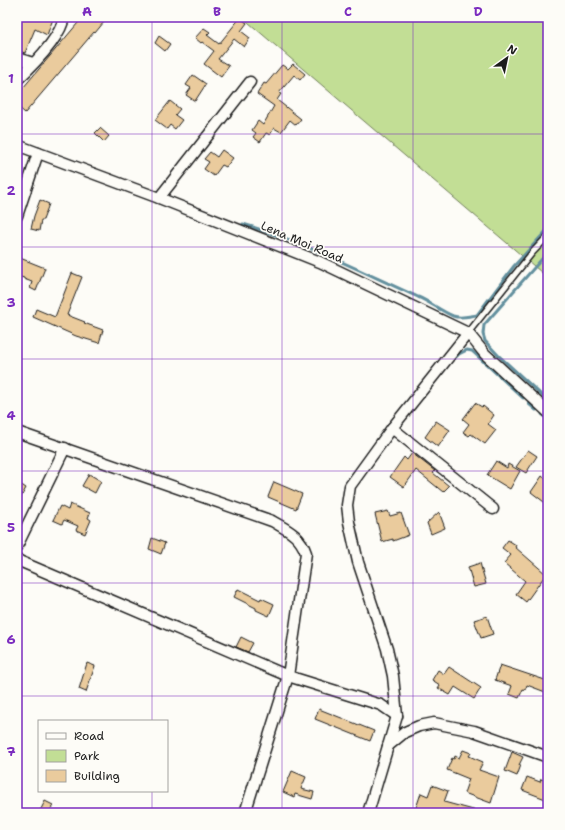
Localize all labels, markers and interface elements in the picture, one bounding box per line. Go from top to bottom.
text: A [82,3,92,20]
text: B [213,3,221,20]
text: C [344,3,352,20]
text: D [473,3,483,20]
north arrow [487,38,527,78]
text: N [504,41,520,59]
text: 1 [8,70,14,87]
text: 2 [6,182,16,199]
street label: Lena Moi Road [258,217,346,267]
text: 3 [6,294,16,311]
text: 4 [6,407,16,424]
text: 5 [7,519,15,536]
text: 6 [6,631,16,648]
legend [38,720,168,792]
text: Road [74,728,105,744]
text: 7 [6,743,16,760]
text: Park [74,748,100,764]
text: Building [74,768,120,784]

